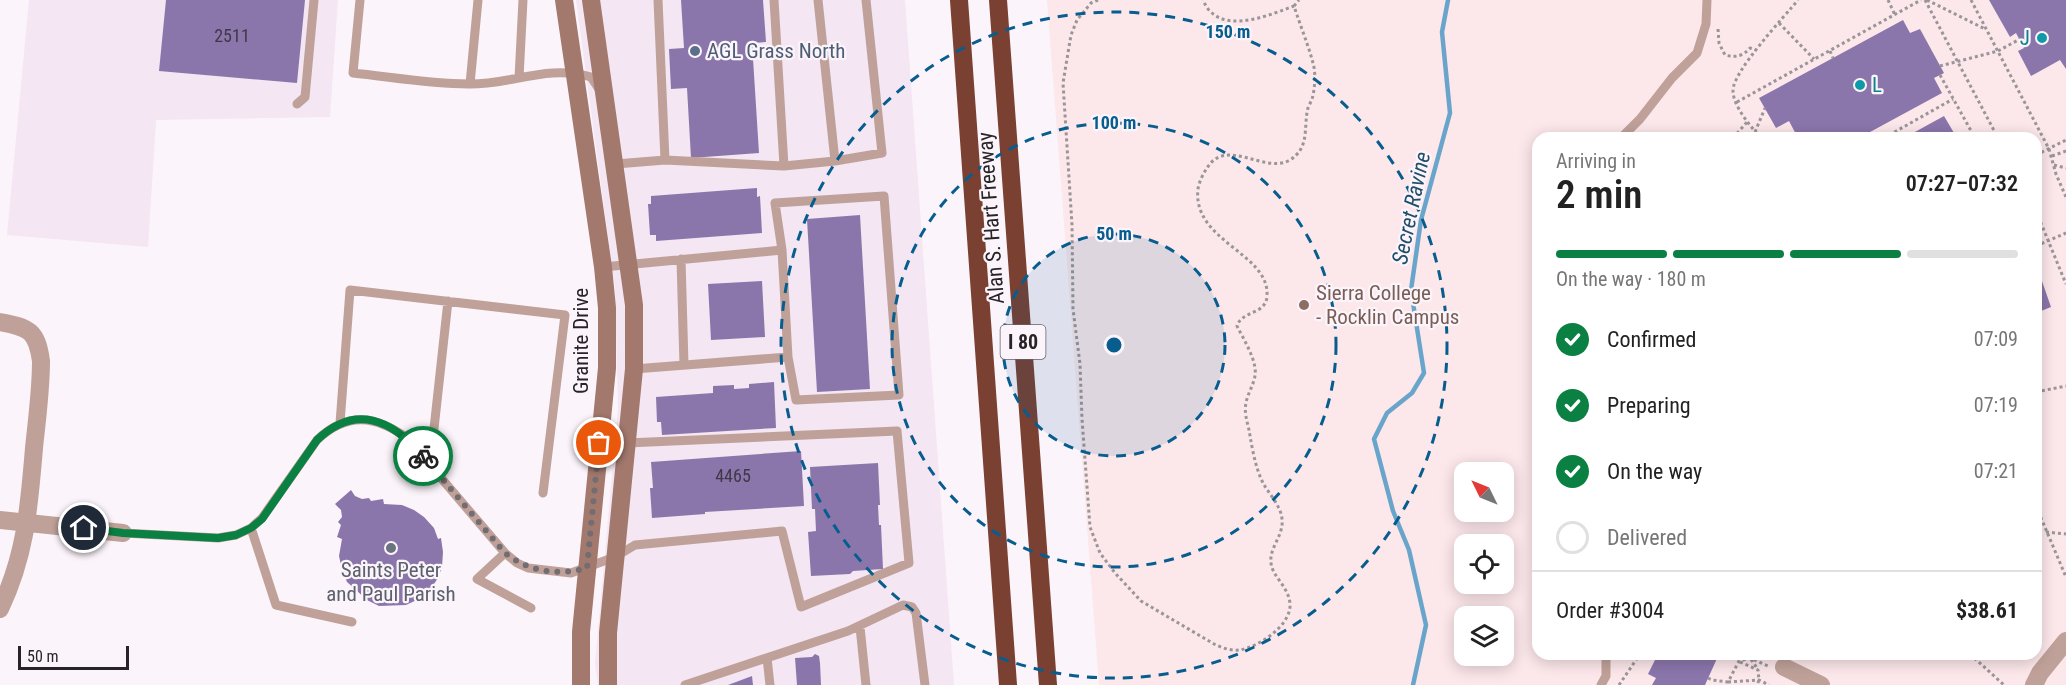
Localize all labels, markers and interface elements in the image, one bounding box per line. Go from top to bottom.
text: 150 m [1206,21,1250,42]
house number: 2511 [214,25,250,46]
place label: J [2020,26,2030,50]
marker: J [2035,31,2049,45]
place label: AGL Grass North [707,39,845,63]
marker: AGL Grass North [688,44,702,58]
place label: L [1872,73,1882,97]
marker: L [1853,78,1867,92]
text: 100 m [1092,112,1136,133]
street label: Alan S. Hart Freeway [973,131,1009,305]
text: Arriving in [1556,149,1636,173]
water label: Secret Ravine [1387,150,1435,266]
text: 07:27–07:32 [1906,171,2018,196]
text: 2 min [1556,172,1642,218]
text: 50 m [1096,223,1132,244]
text: On the way · 180 m [1556,267,1706,291]
place label: Sierra College - Rocklin Campus [1316,281,1459,329]
street label: Granite Drive [569,288,593,394]
marker: Sierra College - Rocklin Campus [1297,298,1311,312]
icon: check [1556,323,1589,356]
road number: I 80 [1000,325,1046,359]
text: Confirmed [1607,327,1696,352]
text: 07:09 [1974,327,2018,351]
centre of rings [1104,335,1124,355]
icon: check [1556,389,1589,422]
text: Preparing [1607,393,1691,418]
text: 07:19 [1974,393,2018,417]
pin [573,417,624,468]
courier [393,426,453,486]
icon: bag [582,426,615,459]
icon: bike [407,440,440,473]
icon: check [1556,455,1589,488]
text: On the way [1607,459,1702,484]
text: 07:21 [1974,459,2018,483]
north arrow [1454,462,1514,522]
map controls [1454,462,1514,666]
house number: 4465 [715,465,751,486]
pin [58,502,109,553]
icon: home [67,511,100,544]
text: Delivered [1607,525,1687,550]
button: locate [1454,534,1514,594]
marker: Saints Peter and Paul Parish [384,541,398,555]
place label: Saints Peter and Paul Parish [326,558,456,606]
text: Order #3004 [1556,598,1664,623]
text: $38.61 [1956,598,2018,623]
button: layers [1454,606,1514,666]
scale bar [18,643,129,670]
text: 50 m [27,647,59,666]

